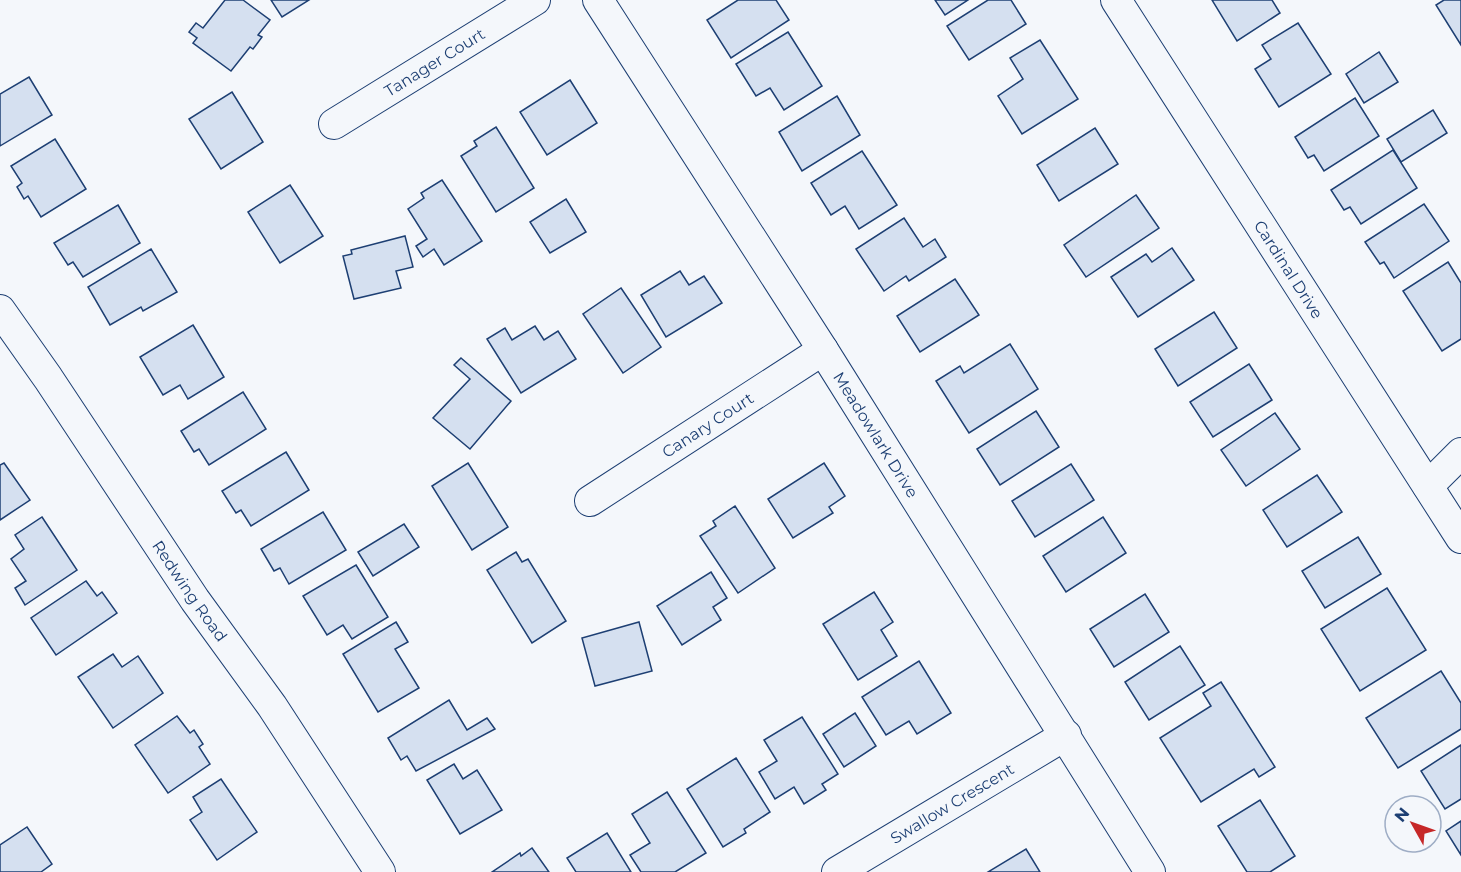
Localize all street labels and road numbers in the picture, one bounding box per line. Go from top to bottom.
street label: Tanager Court [381,24,489,101]
street label: Cardinal Drive [1250,217,1327,322]
street label: Meadowlark Drive [829,369,922,501]
street label: Canary Court [658,388,757,462]
street label: Redwing Road [148,537,231,645]
street label: Swallow Crescent [887,759,1018,848]

